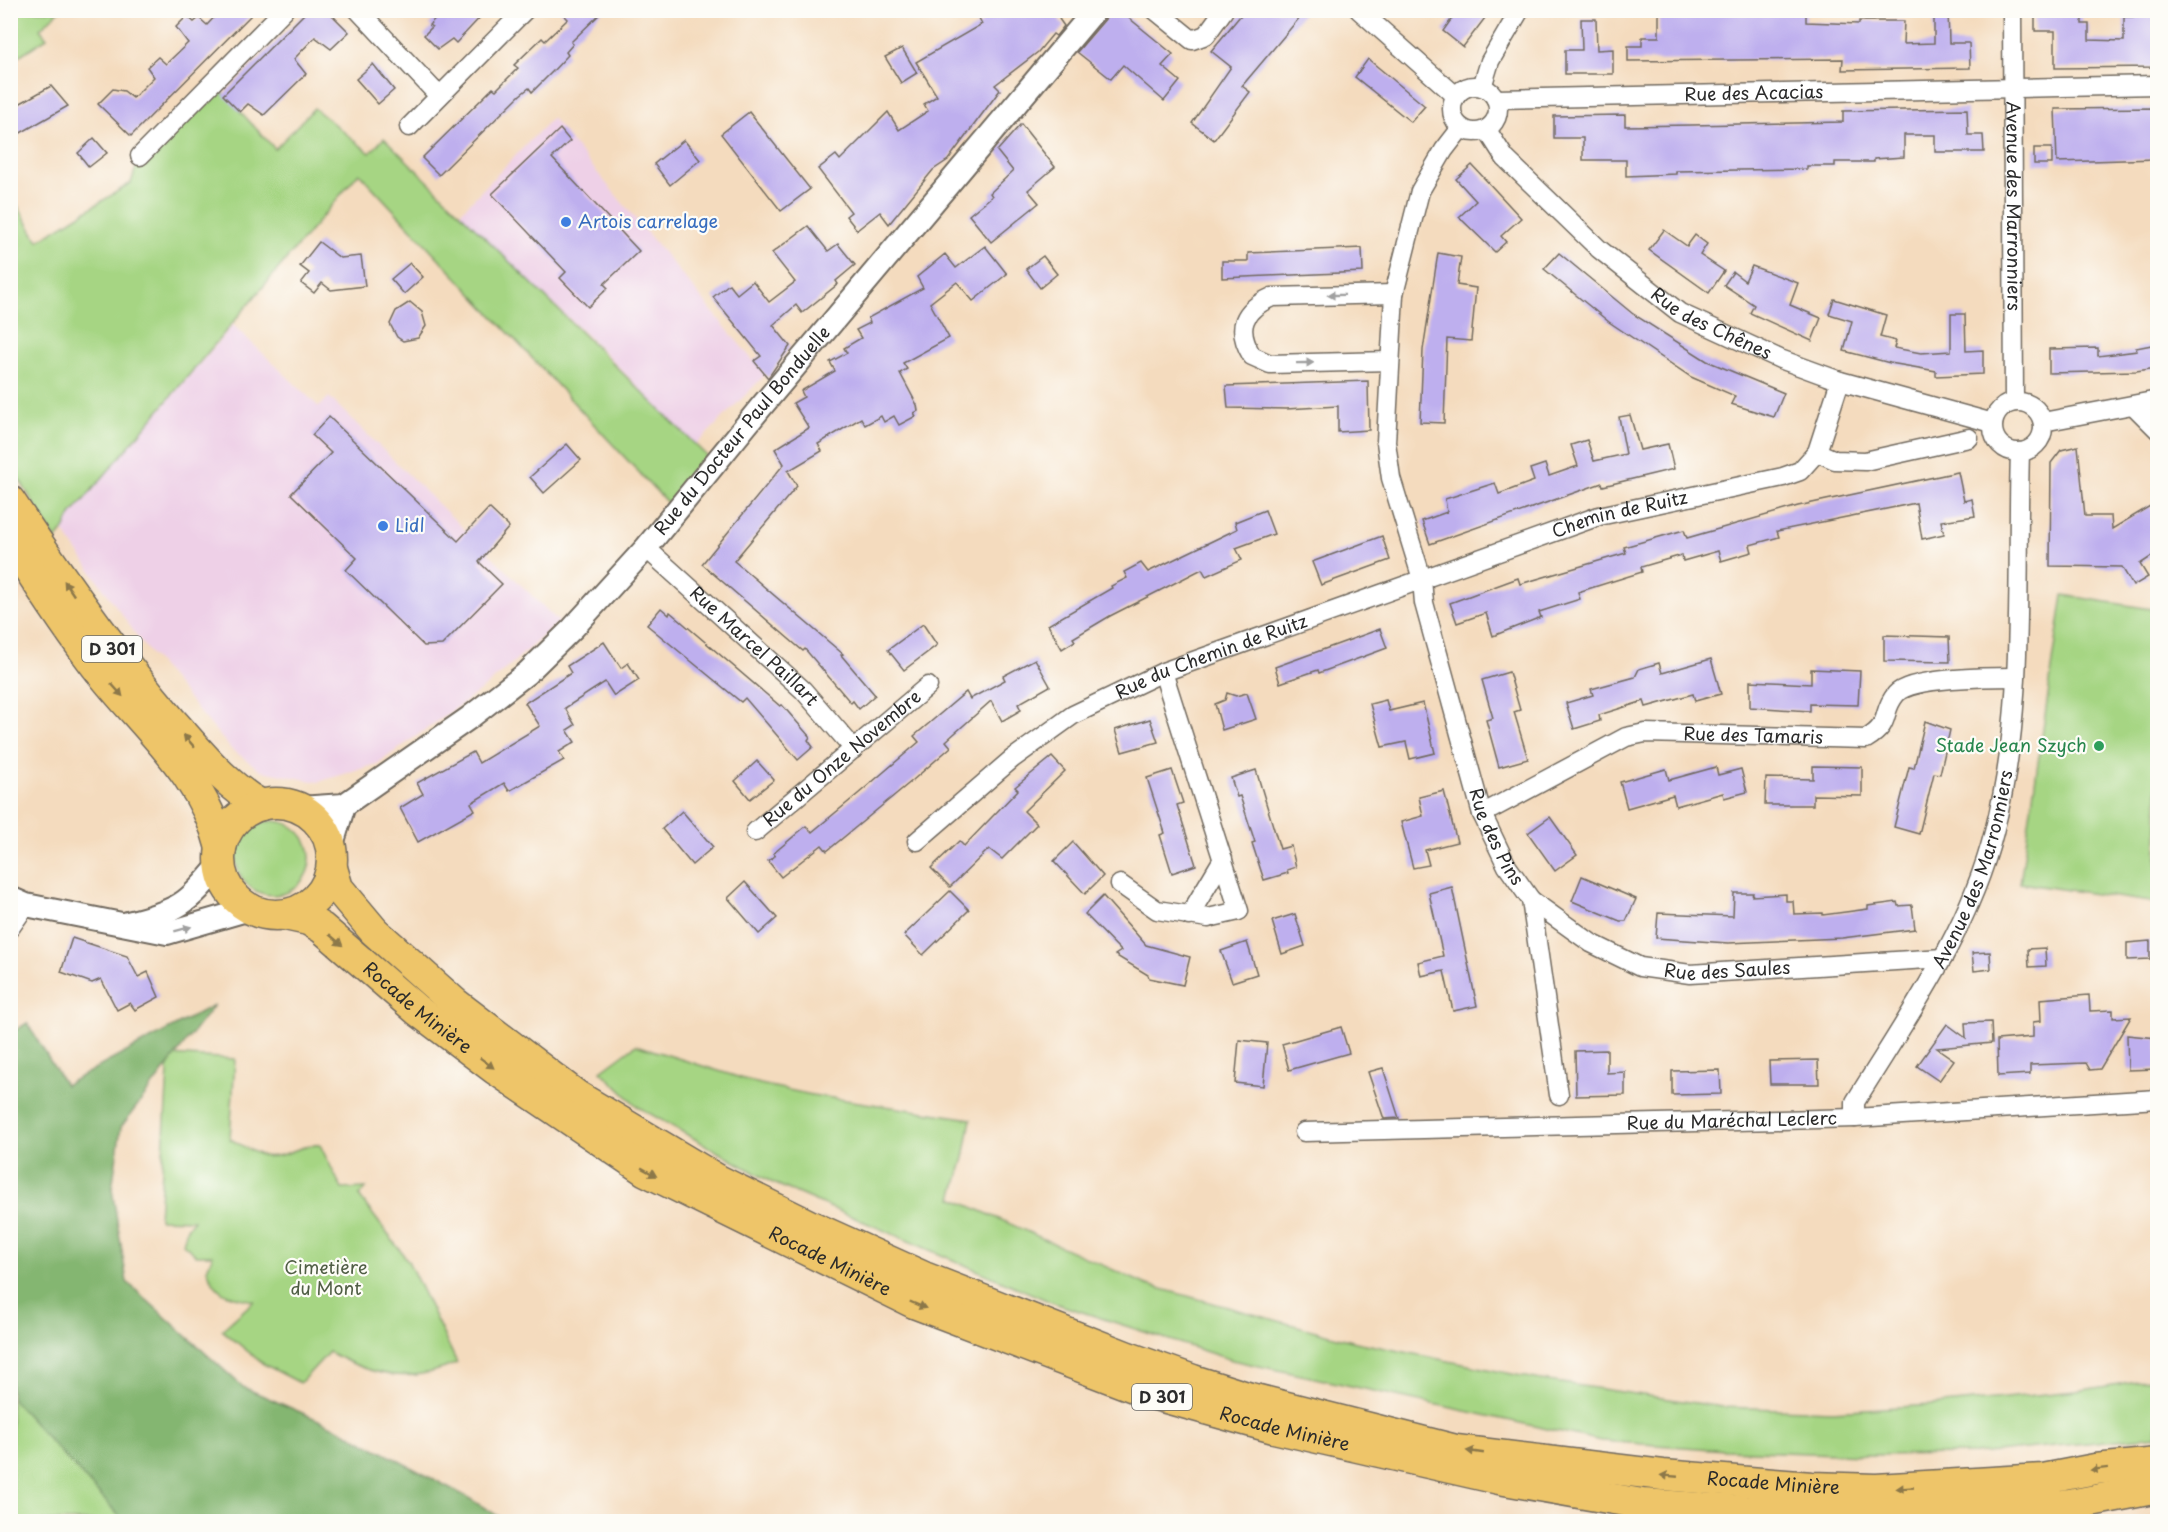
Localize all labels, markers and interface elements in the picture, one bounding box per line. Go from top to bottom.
street label: Rue des Acacias [1684,77,1824,107]
street label: Avenue des Marronniers [2000,101,2029,311]
place label: Artois carrelage [578,207,718,234]
marker: Artois carrelage [559,215,573,229]
street label: Rue des Chênes [1646,280,1777,365]
one-way arrow [1326,291,1345,300]
street label: Rue du Docteur Paul Bonduelle [647,320,836,540]
one-way arrow [1296,358,1315,367]
street label: Chemin de Ruitz [1548,483,1690,544]
place label: Lidl [395,511,425,538]
marker: Lidl [376,519,390,533]
street label: Rue Marcel Paillart [684,579,826,711]
one-way arrow [63,580,75,596]
street label: Rue du Chemin de Ruitz [1110,606,1311,705]
road number: D 301 [82,636,142,662]
one-way arrow [110,682,124,697]
street label: Rue du Onze Novembre [756,683,926,832]
street label: Rue des Tamaris [1683,719,1824,750]
place label: Stade Jean Szych [1935,731,2087,758]
one-way arrow [183,733,196,749]
marker: Stade Jean Szych [2092,739,2106,753]
street label: Avenue des Marronniers [1924,768,2019,973]
street label: Rue des Pins [1463,785,1531,890]
one-way arrow [175,924,193,933]
one-way arrow [328,933,343,946]
street label: Rue des Saules [1662,953,1791,986]
street label: Rocade Minière [358,954,479,1059]
one-way arrow [479,1057,495,1069]
street label: Rue du Maréchal Leclerc [1626,1103,1837,1136]
one-way arrow [641,1167,658,1177]
street label: Rocade Minière [765,1219,896,1302]
park label: Cimetière du Mont [284,1253,368,1301]
one-way arrow [909,1300,927,1310]
road number: D 301 [1132,1384,1192,1410]
street label: Rocade Minière [1217,1398,1353,1457]
one-way arrow [1466,1448,1485,1457]
street label: Rocade Minière [1706,1464,1841,1500]
one-way arrow [2090,1464,2109,1474]
one-way arrow [1659,1471,1678,1481]
one-way arrow [1896,1483,1915,1492]

